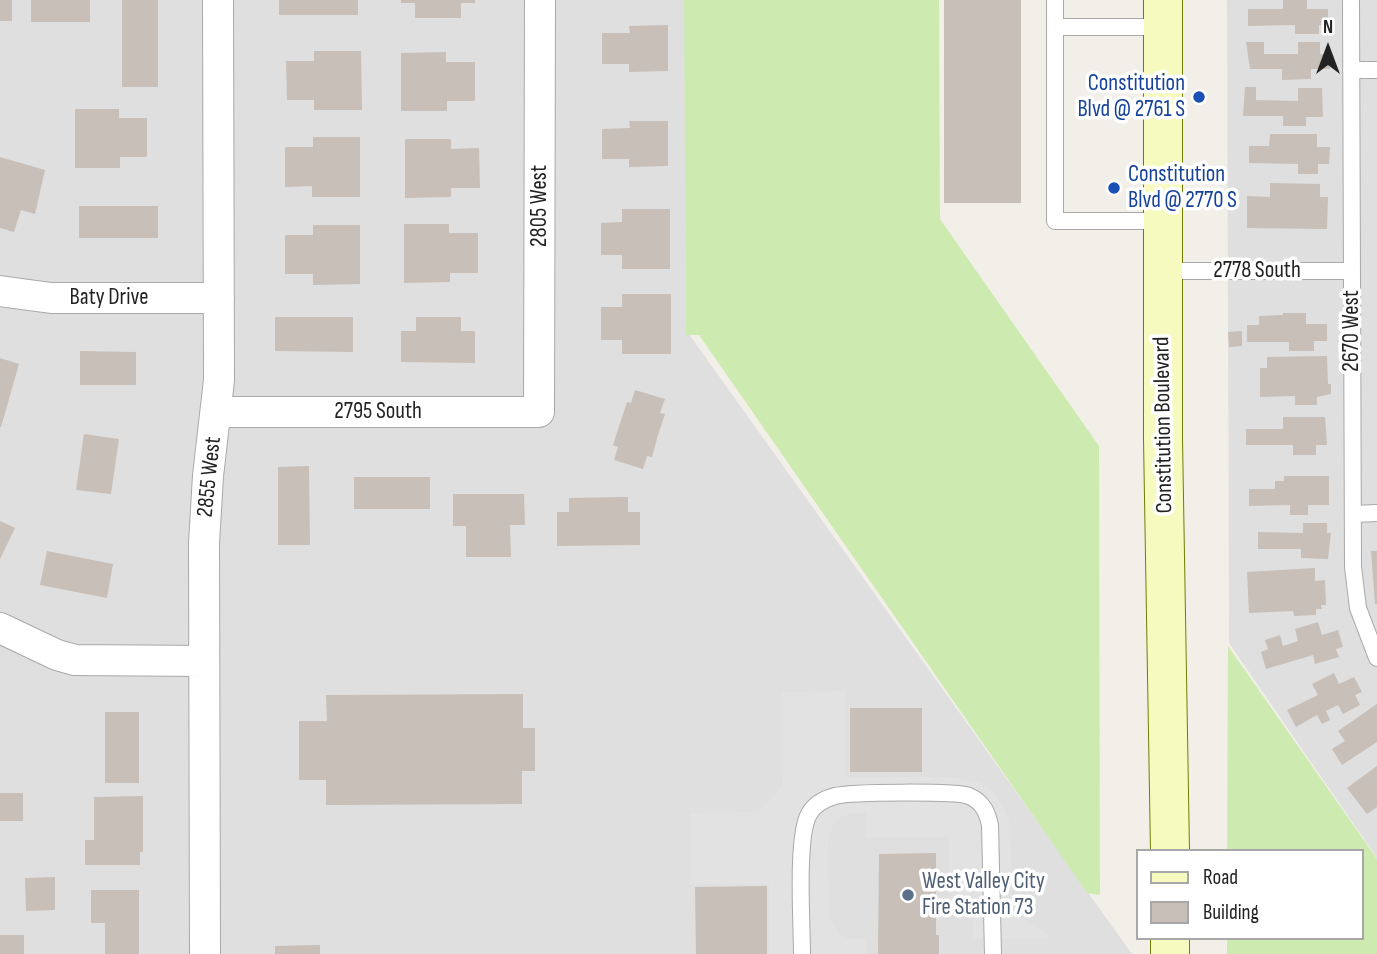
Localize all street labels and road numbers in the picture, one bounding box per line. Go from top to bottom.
street label: 2805 West [526,165,554,247]
street label: 2778 South [1213,257,1301,285]
street label: Baty Drive [70,284,148,312]
street label: 2670 West [1338,290,1366,372]
street label: Constitution Boulevard [1149,336,1179,514]
street label: 2795 South [334,398,422,426]
street label: 2855 West [192,435,228,519]

